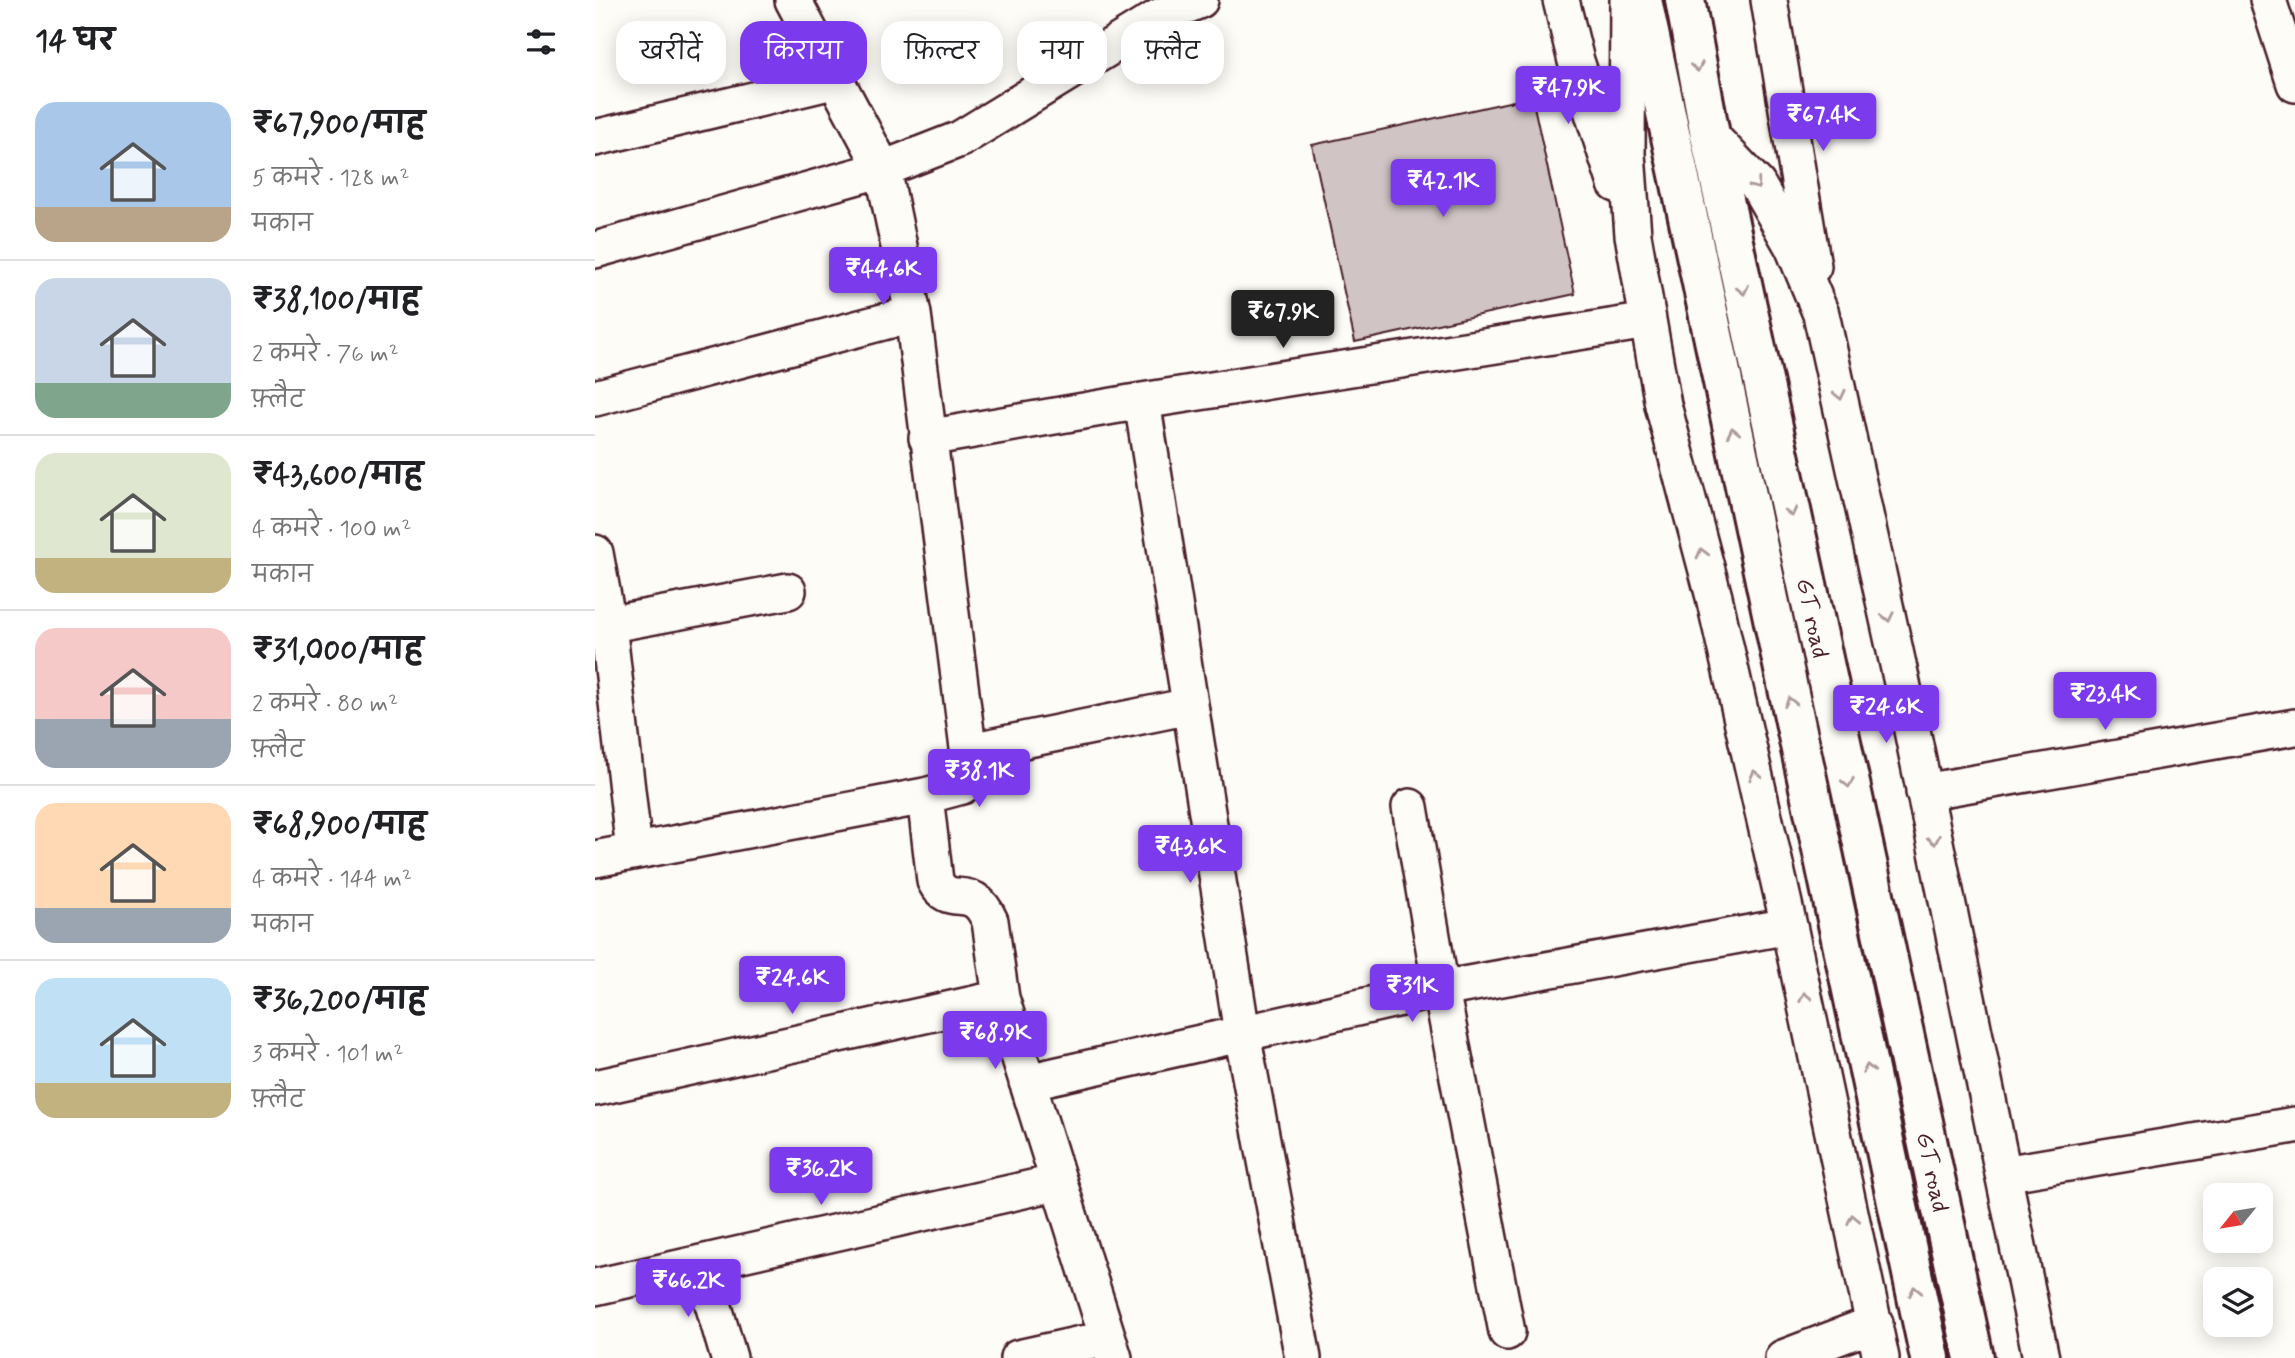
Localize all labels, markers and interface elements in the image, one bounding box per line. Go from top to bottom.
chip: खरीदें [616,21,726,84]
chip: किराया [740,21,867,84]
chip: फ़िल्टर [881,21,1003,84]
chip: नया [1017,21,1107,84]
chip: फ़्लैट [1121,21,1224,84]
text: 14 घर [35,22,115,61]
icon: filters [522,23,560,61]
one-way arrow [1689,61,1704,73]
pin: ₹47.9K [1511,66,1625,126]
text: ₹47.9K [1531,74,1605,104]
pin: ₹67.4K [1766,94,1880,153]
text: ₹67.4K [1786,101,1860,131]
text: ₹67,900/माह [252,105,425,144]
icon: home [91,130,175,214]
pin: ₹42.1K [1386,160,1500,219]
text: 5 कमरे · 128 m² [252,164,409,194]
text: ₹42.1K [1407,167,1479,197]
one-way arrow [1748,178,1760,190]
text: मकान [252,210,313,240]
pin: ₹44.6K [826,247,940,307]
text: ₹44.6K [845,255,921,285]
text: ₹38,100/माह [252,281,420,320]
one-way arrow [1735,284,1750,296]
pin: ₹67.9K [1226,290,1340,350]
text: ₹67.9K [1247,298,1319,328]
icon: home [91,306,175,390]
text: 2 कमरे · 76 m² [252,340,399,370]
text: फ़्लैट [252,386,304,416]
one-way arrow [1831,389,1846,401]
one-way arrow [1727,426,1742,438]
text: ₹43,600/माह [252,456,423,495]
icon: home [91,481,175,565]
one-way arrow [1782,506,1797,518]
text: 4 कमरे · 100 m² [252,515,411,545]
one-way arrow [1696,548,1711,560]
text: मकान [252,561,313,591]
street label: GT road [1788,575,1835,661]
one-way arrow [1879,611,1894,623]
text: ₹31,000/माह [252,631,423,670]
icon: home [91,656,175,740]
pin: ₹23.4K [2048,672,2162,732]
text: ₹23.4K [2069,680,2141,710]
pin: ₹24.6K [1829,686,1943,745]
text: 2 कमरे · 80 m² [252,690,398,720]
text: ₹24.6K [1849,693,1923,723]
one-way arrow [1784,696,1799,708]
text: फ़्लैट [252,736,304,766]
pin: ₹38.1K [922,750,1036,809]
text: ₹38.1K [944,757,1014,787]
one-way arrow [1748,769,1763,781]
one-way arrow [1840,777,1855,789]
text: ₹68,900/माह [252,806,426,845]
pin: ₹43.6K [1133,826,1247,885]
icon: home [91,831,175,915]
text: ₹43.6K [1154,833,1226,863]
one-way arrow [1926,834,1941,846]
text: 4 कमरे · 144 m² [252,865,412,895]
text: मकान [252,911,313,941]
pin: ₹24.6K [735,956,849,1016]
text: ₹24.6K [755,964,829,994]
pin: ₹31K [1371,964,1453,1024]
text: ₹31K [1386,972,1438,1002]
text: ₹36,200/माह [252,981,427,1020]
one-way arrow [1798,991,1813,1003]
icon: home [91,1006,175,1090]
pin: ₹68.9K [938,1012,1052,1071]
text: ₹68.9K [959,1019,1031,1049]
text: 3 कमरे · 101 m² [252,1040,404,1070]
one-way arrow [1861,1063,1876,1075]
text: फ़्लैट [252,1086,304,1116]
street label: GT road [1908,1129,1955,1215]
pin: ₹36.2K [764,1148,878,1207]
text: ₹36.2K [785,1155,857,1185]
north arrow [2203,1183,2273,1253]
map controls [2203,1183,2273,1337]
one-way arrow [1847,1213,1862,1225]
pin: ₹66.2K [631,1260,745,1319]
text: ₹66.2K [652,1267,724,1297]
button: layers [2203,1267,2273,1337]
one-way arrow [1909,1285,1924,1297]

